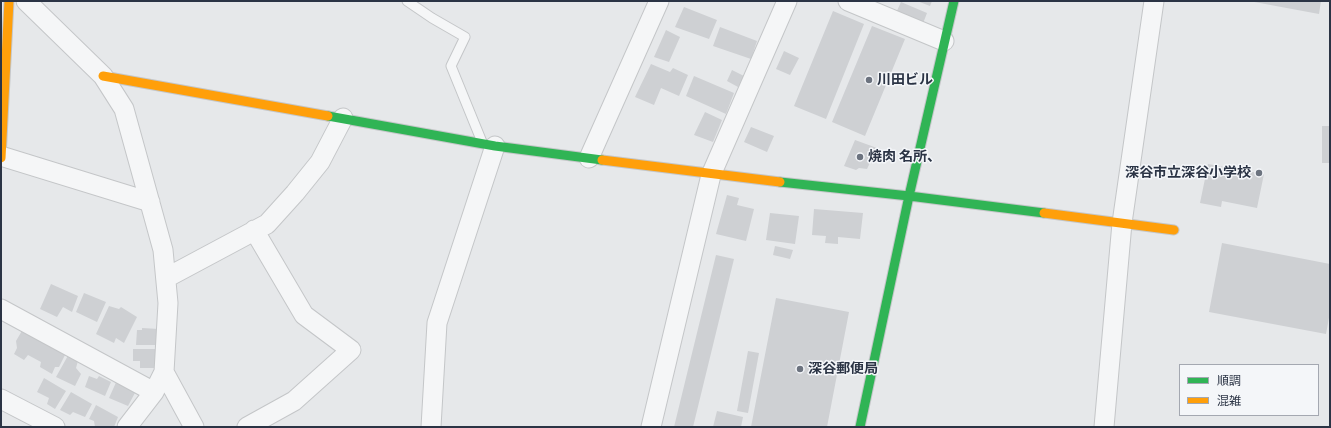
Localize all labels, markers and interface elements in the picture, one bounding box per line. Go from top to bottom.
place label: 川田ビル [877,72,933,88]
marker: 川田ビル [864,75,874,85]
place label: 焼肉 名所、 [868,149,941,165]
marker: 焼肉 名所、 [855,152,865,162]
place label: 深谷市立深谷小学校 [1125,165,1251,181]
marker: 深谷市立深谷小学校 [1254,168,1264,178]
place label: 深谷郵便局 [808,361,878,377]
marker: 深谷郵便局 [795,364,805,374]
legend [1179,364,1319,416]
text: 順調 [1217,372,1241,389]
text: 混雑 [1217,392,1241,409]

